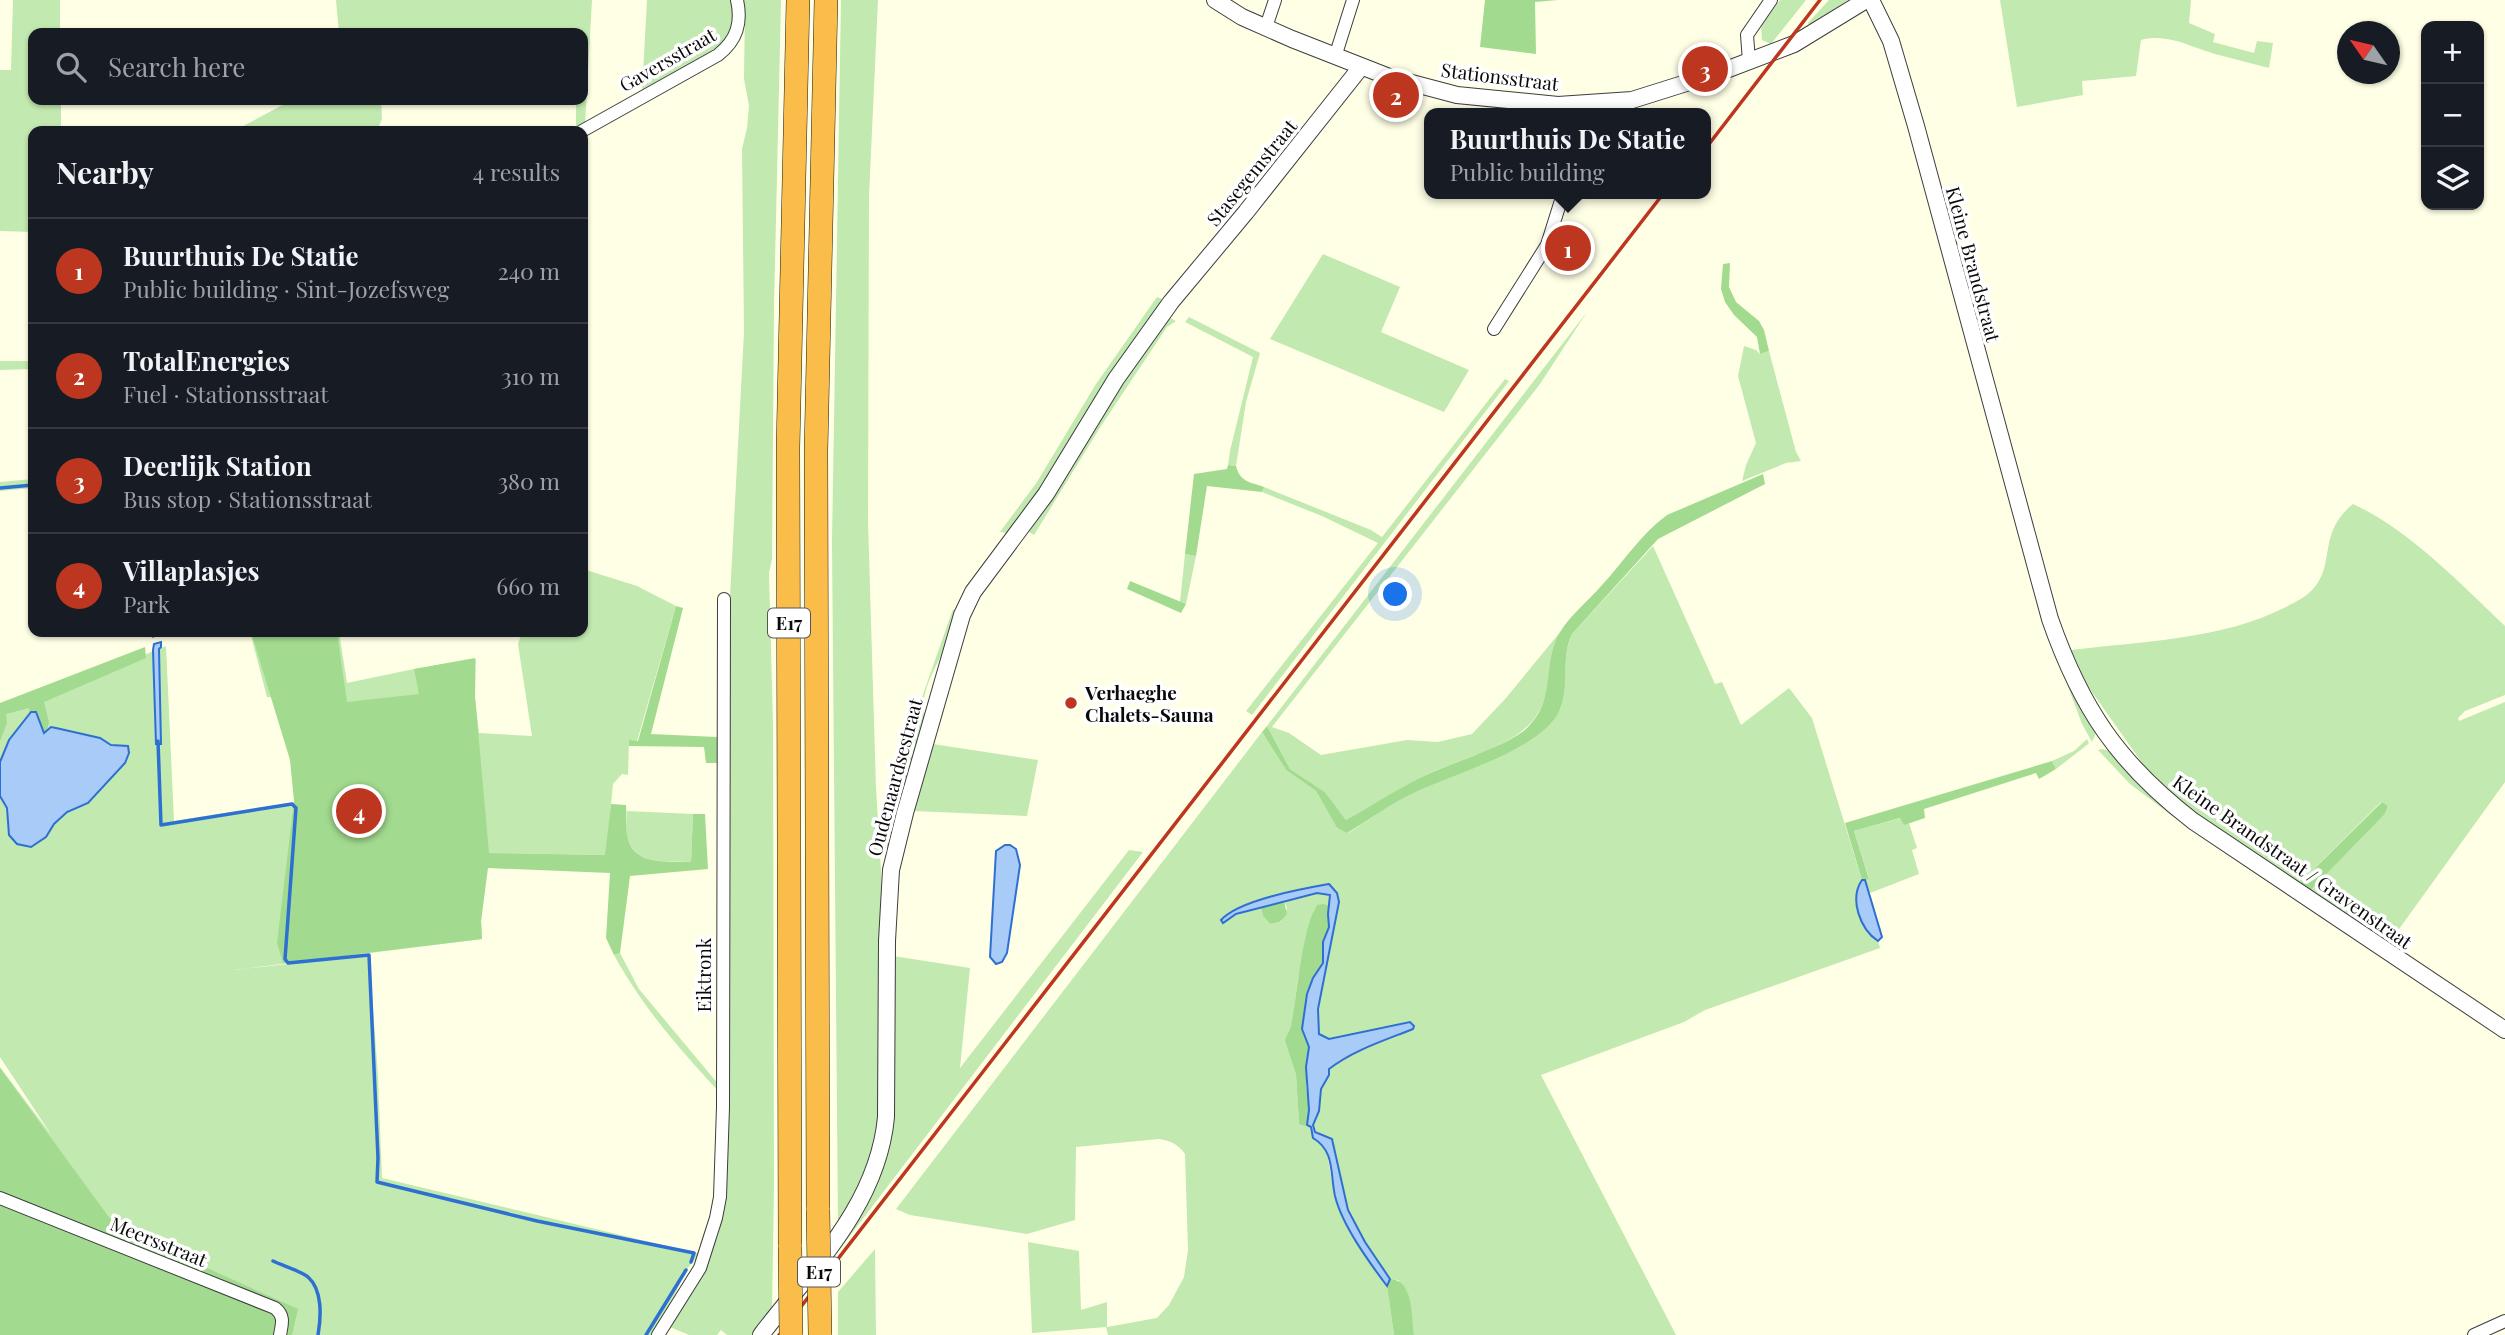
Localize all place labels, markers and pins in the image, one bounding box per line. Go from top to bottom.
pin: 3 [1682,43,1728,95]
pin: 2 [1373,69,1419,121]
pin: 1 [1545,222,1591,274]
place label: Verhaeghe Chalets-Sauna [1084,679,1214,727]
marker: Verhaeghe Chalets-Sauna [1063,695,1079,711]
pin: 4 [336,785,382,837]

